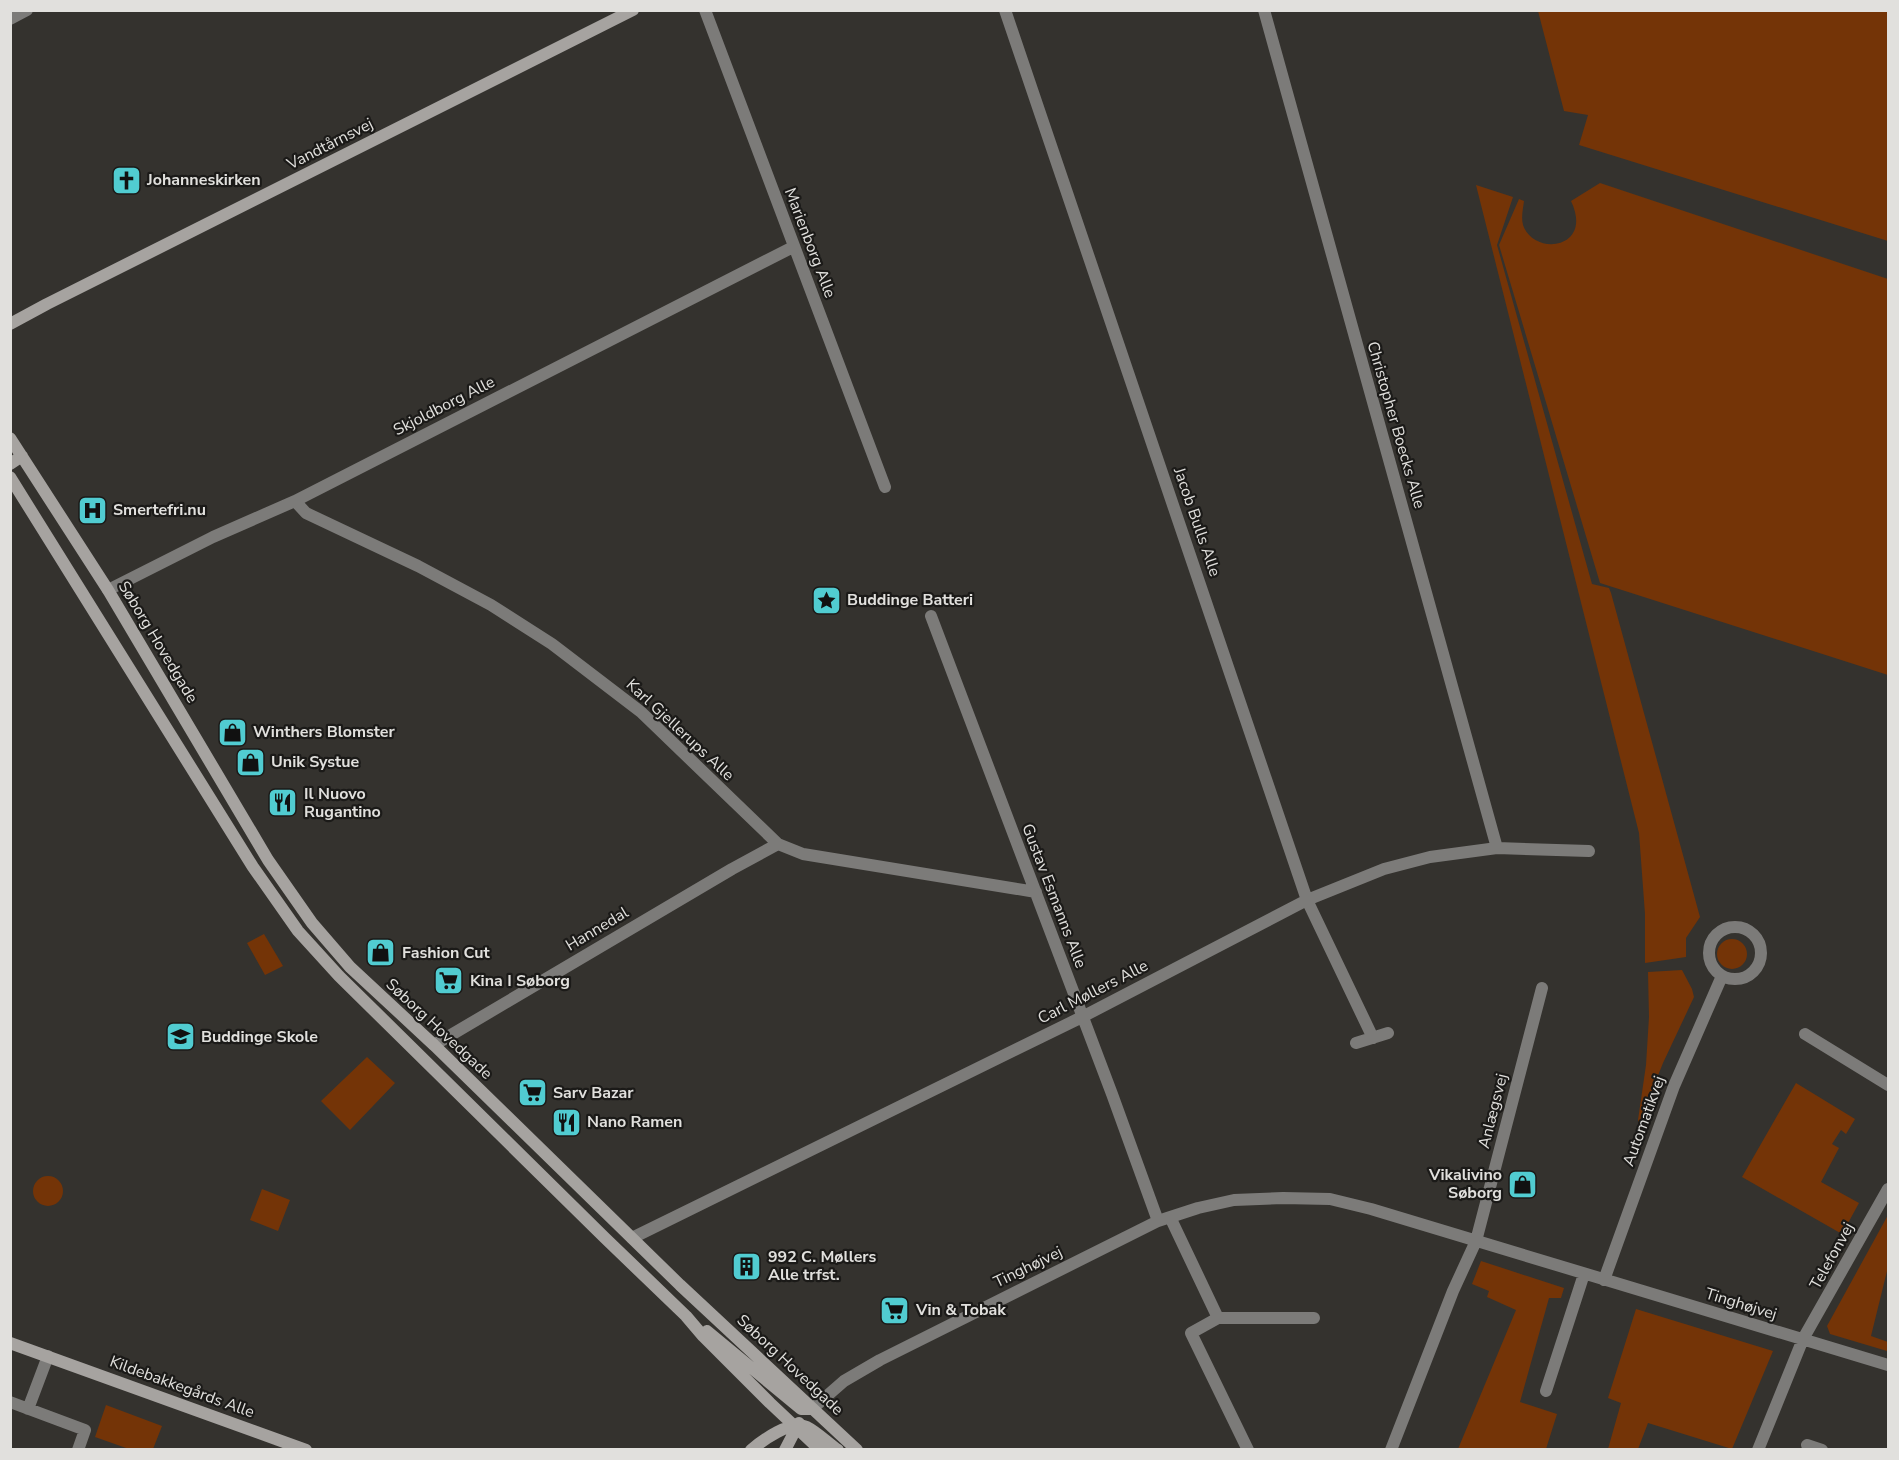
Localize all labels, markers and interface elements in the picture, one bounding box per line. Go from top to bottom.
street label: Vandtårnsvej [282,113,377,176]
church icon: Johanneskirken [110,164,142,196]
place label: Johanneskirken [146,169,261,191]
street label: Marienborg Alle [779,185,841,301]
street label: Christopher Boecks Alle [1362,339,1430,511]
street label: Skjoldborg Alle [389,371,499,441]
street label: Jacob Bulls Alle [1168,464,1226,579]
hospital icon: Smertefri.nu [76,494,108,526]
place label: Smertefri.nu [113,499,206,521]
street label: Søborg Hovedgade [113,577,203,707]
place icon: Buddinge Batteri [810,584,842,616]
place label: Buddinge Batteri [847,589,973,611]
street label: Karl Gjellerups Alle [621,674,739,786]
shop icon: Winthers Blomster [216,716,248,748]
place label: Winthers Blomster [253,721,395,743]
shop icon: Unik Systue [234,746,266,778]
place label: Unik Systue [271,751,360,773]
place label: Il Nuovo Rugantino [304,783,381,823]
restaurant icon: Il Nuovo Rugantino [267,787,299,819]
street label: Gustav Esmanns Alle [1016,821,1092,971]
street label: Hannedal [561,901,633,956]
shop icon: Fashion Cut [365,937,397,969]
place label: Fashion Cut [402,942,490,964]
street label: Carl Møllers Alle [1034,955,1152,1029]
supermarket icon: Kina I Søborg [433,965,465,997]
place label: Kina I Søborg [470,970,570,992]
street label: Søborg Hovedgade [381,974,497,1084]
school or university icon: Buddinge Skole [164,1021,196,1053]
place label: Buddinge Skole [201,1026,318,1048]
street label: Anlægsvej [1473,1071,1513,1151]
street label: Automatikvej [1617,1073,1671,1169]
supermarket icon: Sarv Bazar [516,1077,548,1109]
place label: Sarv Bazar [553,1082,634,1104]
restaurant icon: Nano Ramen [550,1106,582,1138]
place label: Nano Ramen [587,1111,682,1133]
place label: Vikalivino Søborg [1428,1164,1502,1204]
shop icon: Vikalivino Søborg [1507,1168,1539,1200]
street label: Telefonvej [1805,1219,1859,1293]
street label: Tinghøjvej [990,1241,1066,1293]
place label: 992 C. Møllers Alle trfst. [768,1246,877,1286]
building icon: 992 C. Møllers Alle trfst. [731,1250,763,1282]
street label: Tinghøjvej [1702,1283,1780,1325]
supermarket icon: Vin & Tobak [879,1294,911,1326]
place label: Vin & Tobak [915,1299,1006,1321]
street label: Søborg Hovedgade [732,1310,848,1420]
street label: Kildebakkegårds Alle [107,1351,257,1423]

